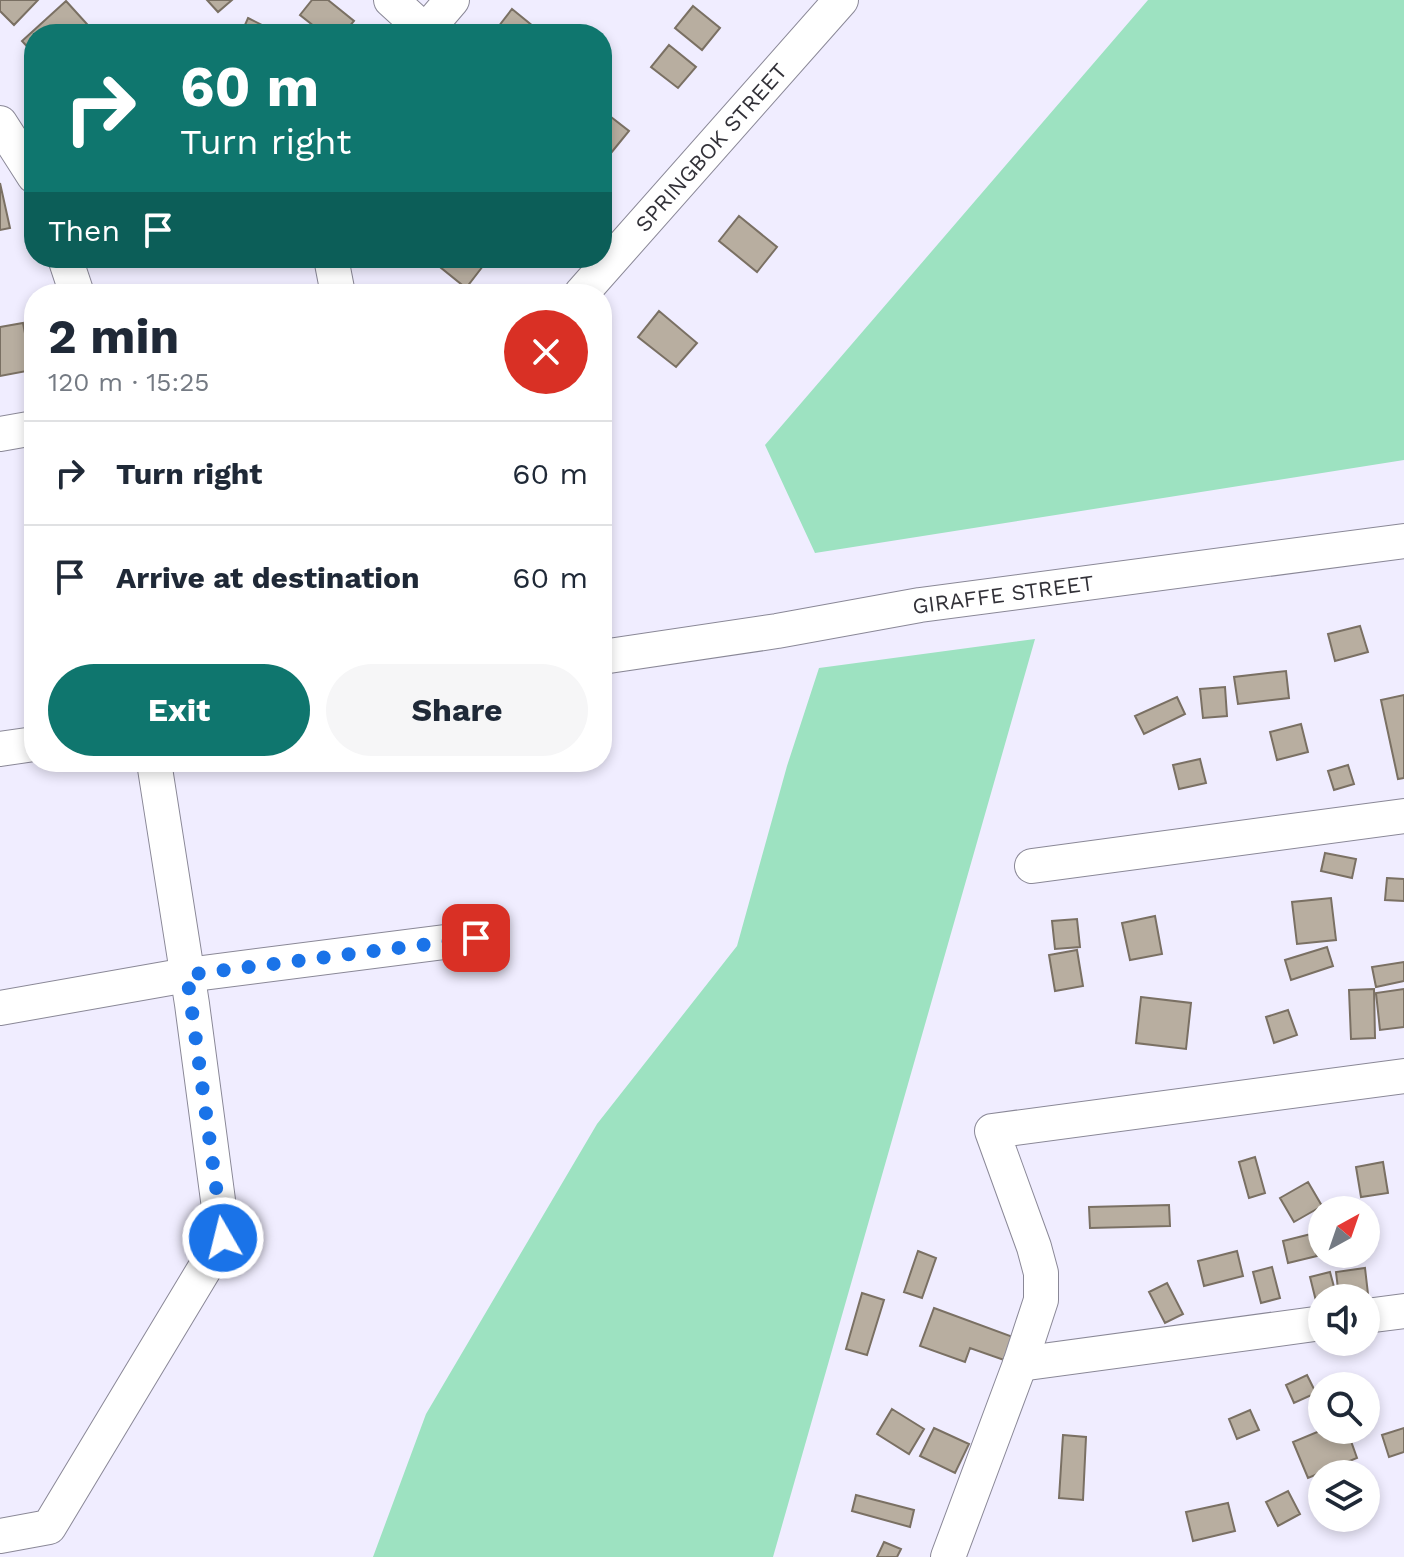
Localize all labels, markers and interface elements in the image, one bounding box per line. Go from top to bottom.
text: 60 m [180,54,319,120]
icon: right [48,56,152,160]
street label: SPRINGBOK STREET [630,58,792,237]
text: Turn right [180,121,351,163]
icon: arrive [136,208,180,252]
text: Then [48,213,120,248]
text: 2 min [48,308,179,365]
button: close [504,310,588,394]
text: 120 m · 15:25 [48,367,209,397]
icon: right [48,451,92,495]
text: Turn right [116,456,262,491]
text: 60 m [512,456,588,491]
icon: arrive [48,555,92,599]
text: Arrive at destination [116,560,420,595]
text: 60 m [512,560,588,595]
street label: GIRAFFE STREET [911,570,1095,619]
button: Exit [48,664,310,756]
button: Share [326,664,588,756]
pin [442,904,510,972]
icon: arrive [454,916,498,960]
position arrow [181,1196,265,1280]
north arrow [1308,1196,1380,1268]
map controls [1308,1196,1380,1532]
button: sound [1308,1284,1380,1356]
button: search [1308,1372,1380,1444]
button: layers [1308,1460,1380,1532]

